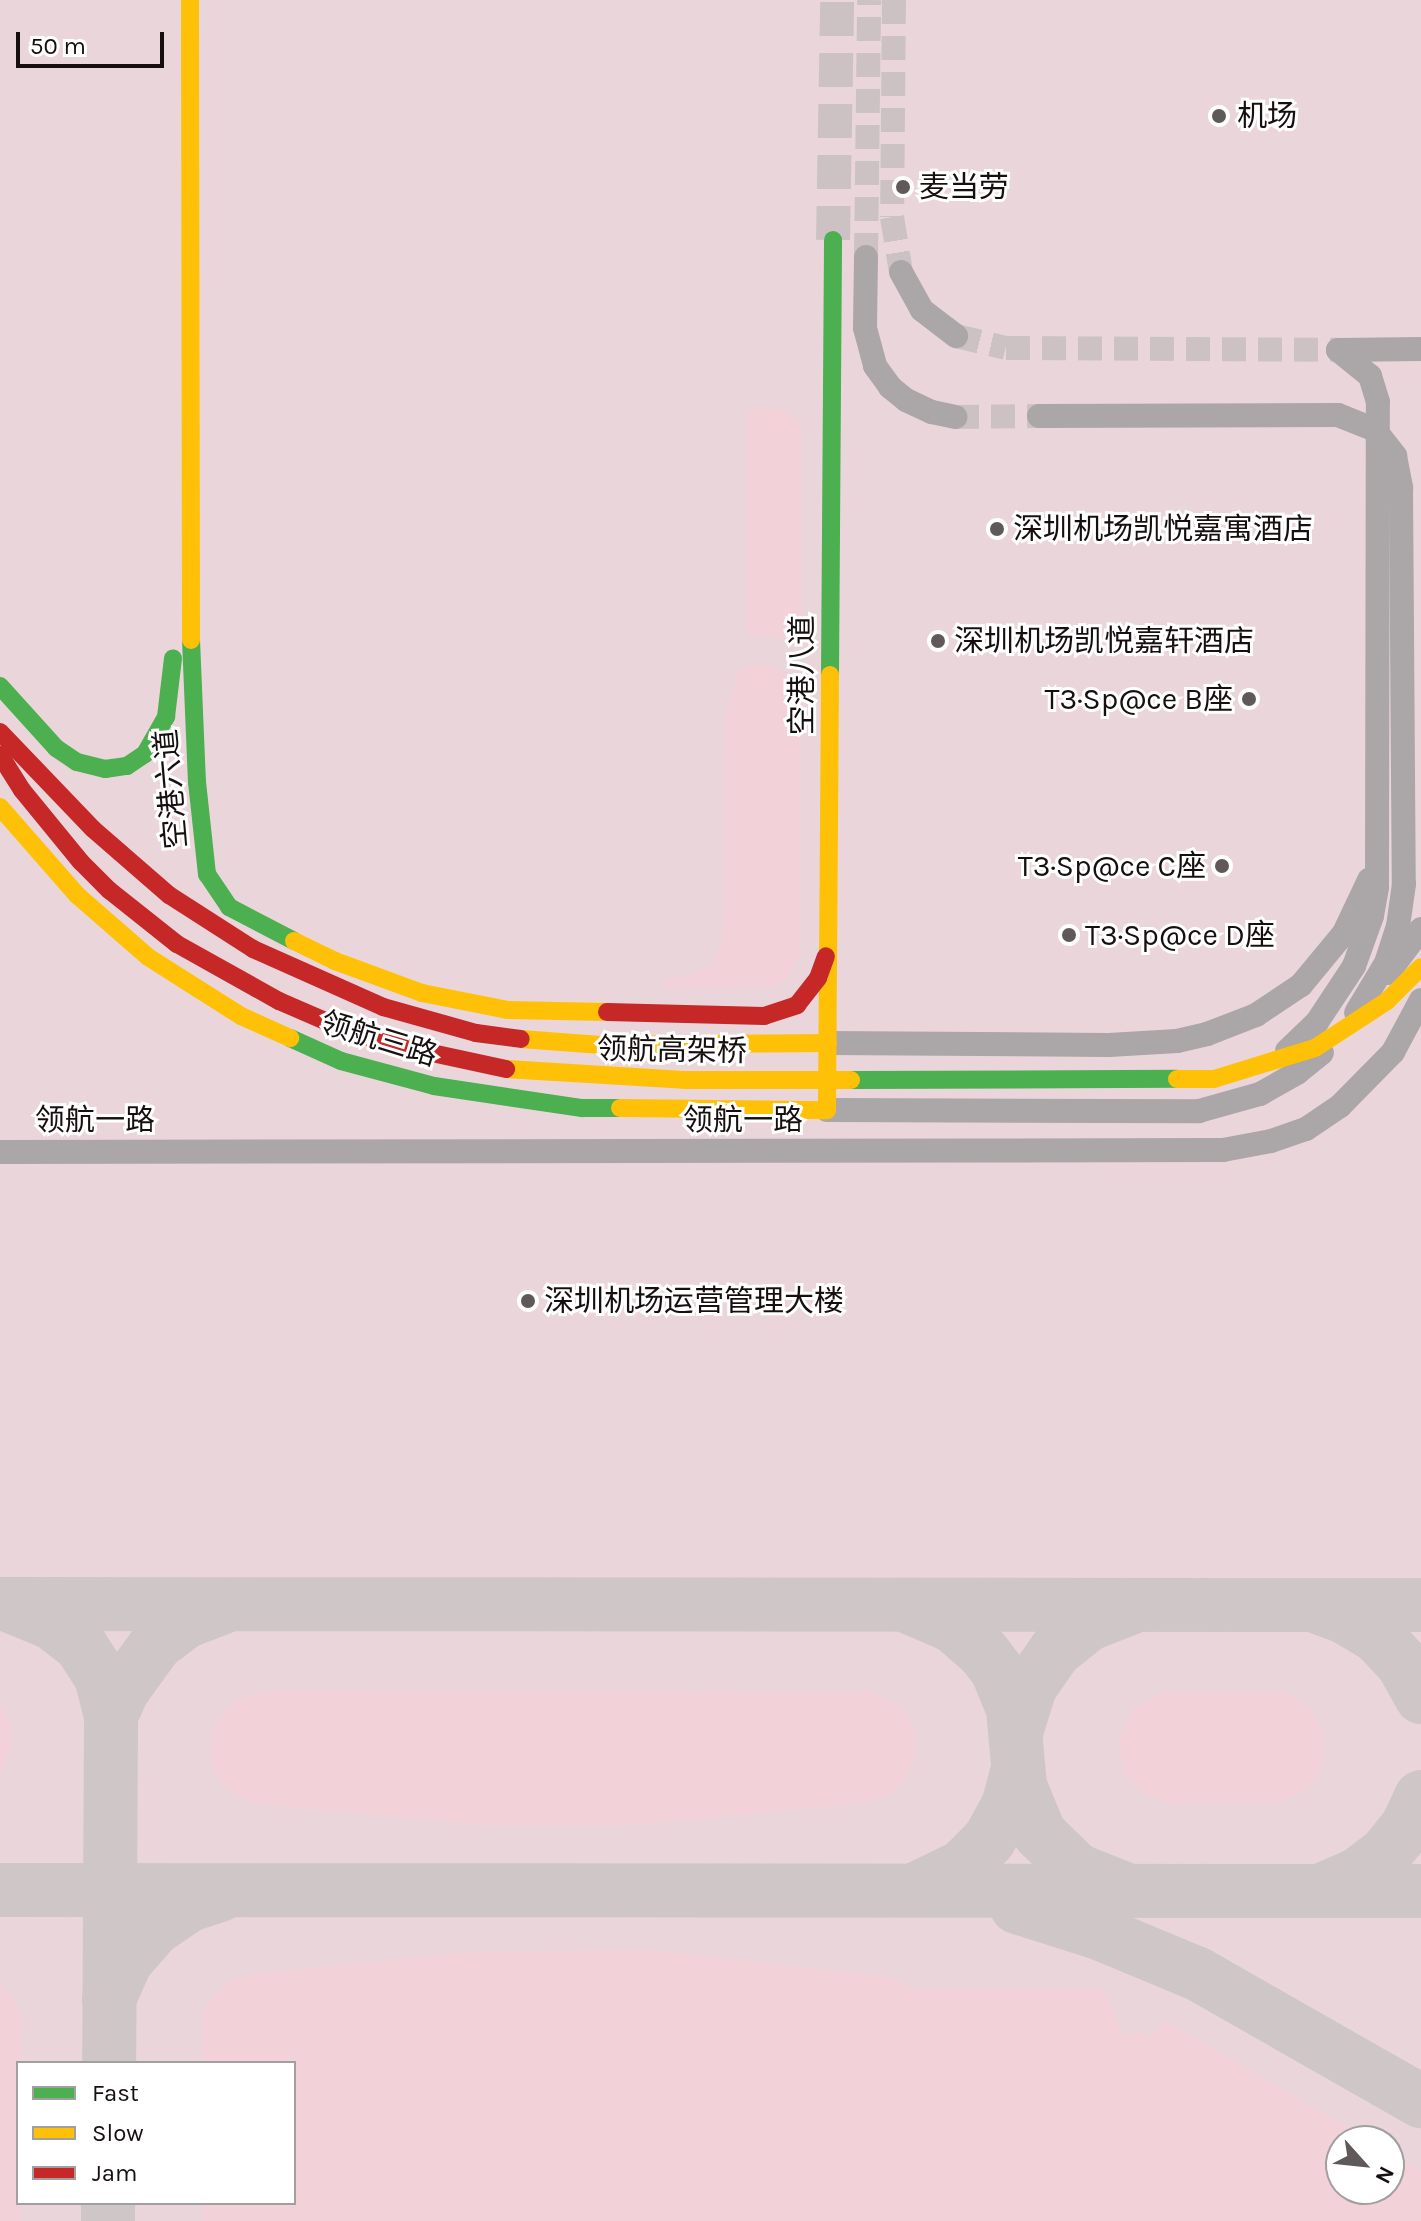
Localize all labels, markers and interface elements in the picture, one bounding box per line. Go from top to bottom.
scale bar [20,16,168,66]
text: 50 m [30,32,86,60]
place label: 机场 [1237,98,1297,134]
marker: 机场 [1208,105,1230,127]
place label: 麦当劳 [919,169,1009,205]
marker: 麦当劳 [894,178,912,196]
place label: 深圳机场凯悦嘉寓酒店 [1013,511,1313,547]
marker: 深圳机场凯悦嘉寓酒店 [988,520,1006,538]
street label: 空港八道 [784,615,820,735]
place label: 深圳机场凯悦嘉轩酒店 [954,623,1254,659]
marker: 深圳机场凯悦嘉轩酒店 [929,632,947,650]
place label: T3·Sp@ce B座 [1044,681,1233,717]
marker: T3·Sp@ce B座 [1240,690,1258,708]
street label: 空港六道 [148,728,194,850]
place label: T3·Sp@ce C座 [1018,848,1206,884]
marker: T3·Sp@ce C座 [1213,857,1231,875]
place label: T3·Sp@ce D座 [1085,917,1275,953]
marker: T3·Sp@ce D座 [1060,926,1078,944]
street label: 领航三路 [316,1004,442,1074]
street label: 领航高架桥 [597,1031,747,1069]
street label: 领航一路 [35,1102,155,1138]
street label: 领航一路 [683,1102,803,1138]
place label: 深圳机场运营管理大楼 [544,1283,844,1319]
marker: 深圳机场运营管理大楼 [519,1292,537,1310]
legend [16,2061,296,2205]
text: Fast [92,2079,139,2107]
text: Slow [92,2119,144,2147]
north arrow [1325,2125,1405,2205]
text: Jam [92,2159,137,2187]
text: N [1369,2162,1400,2188]

